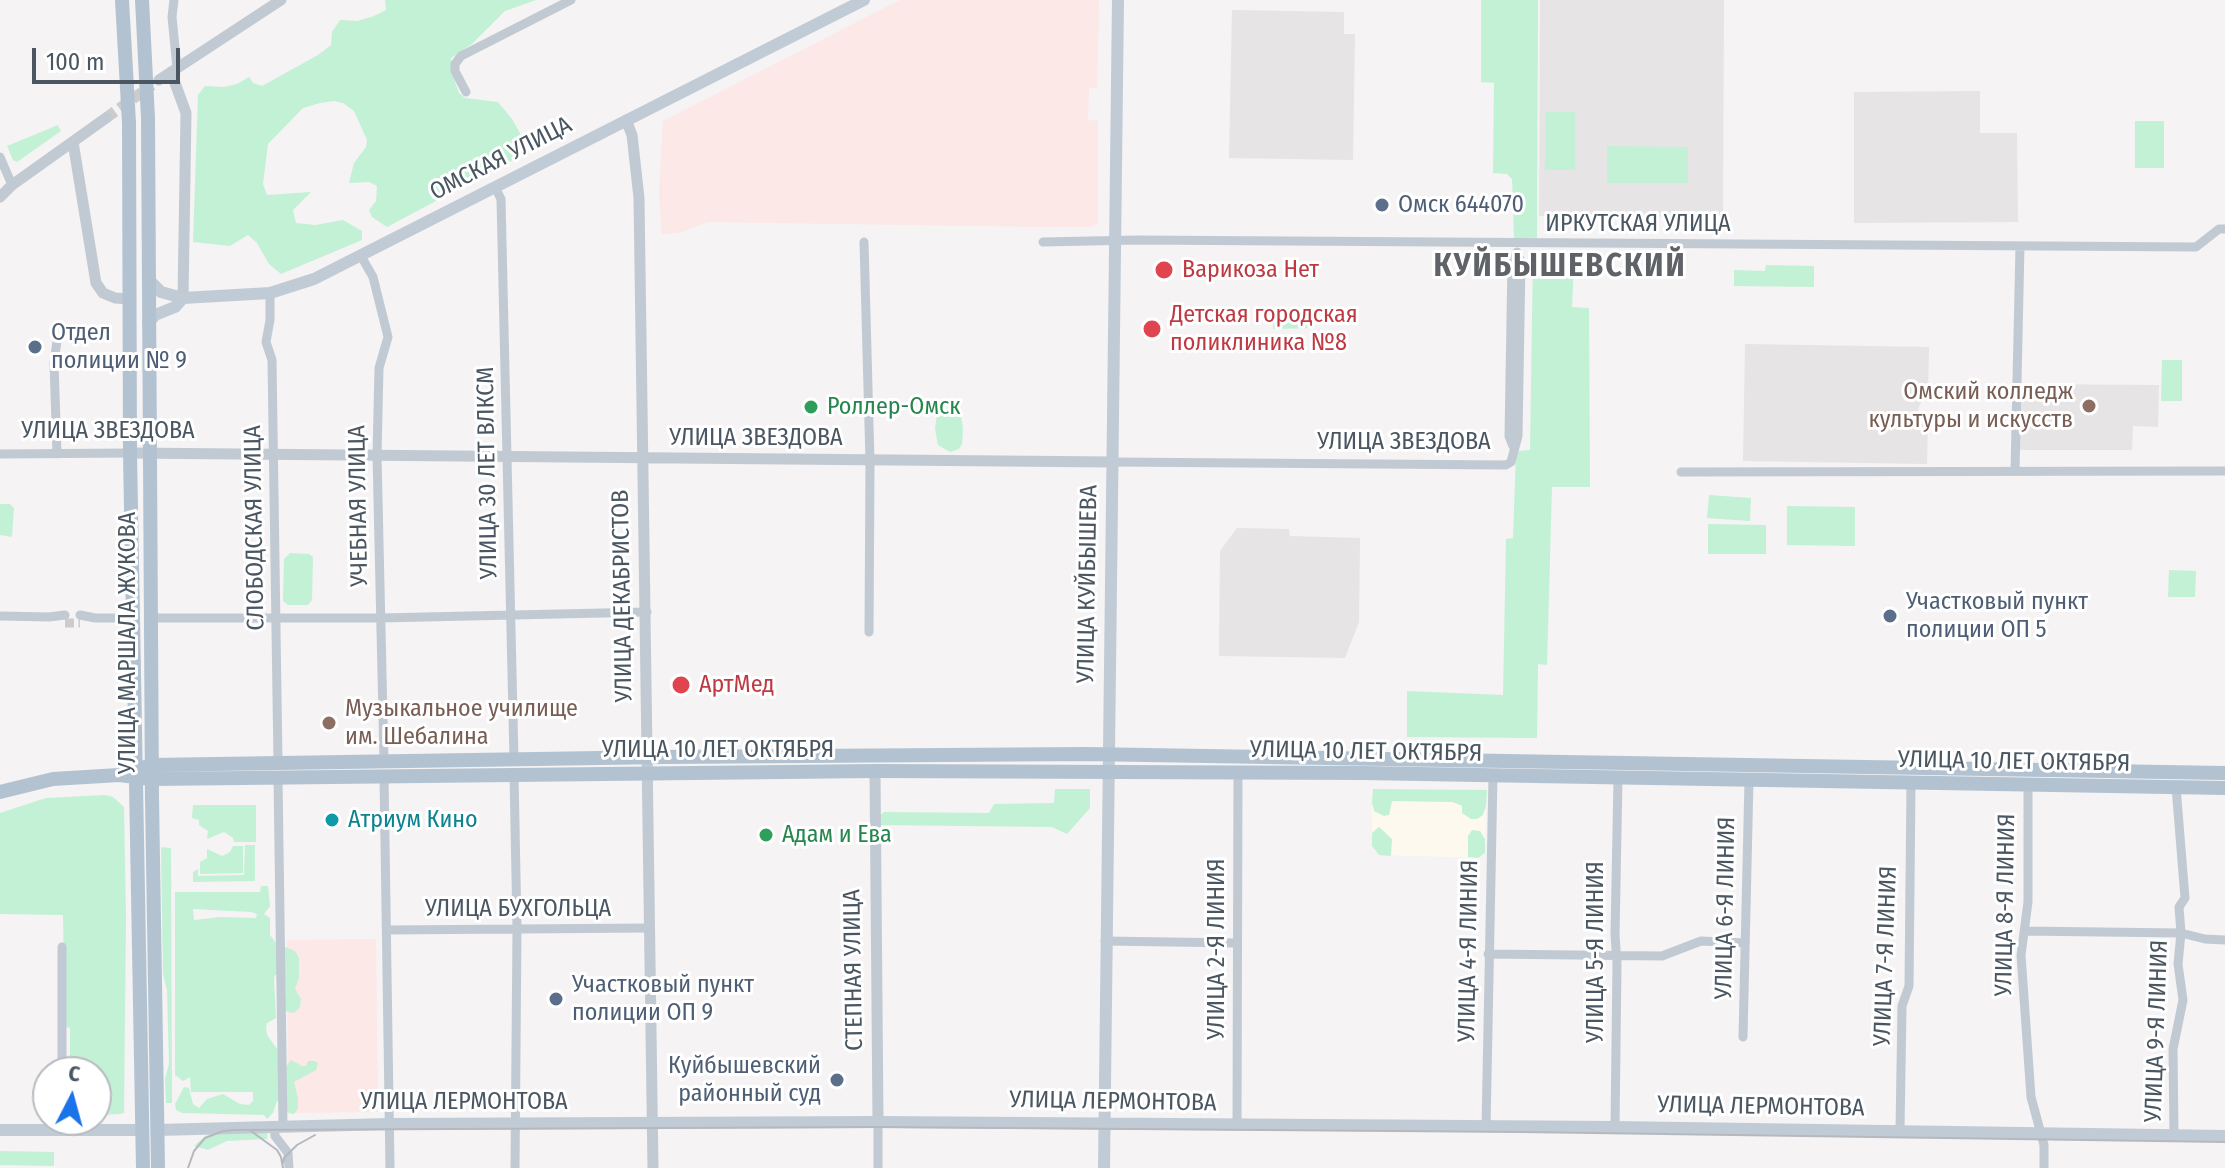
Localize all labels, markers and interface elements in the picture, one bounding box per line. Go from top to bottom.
scale bar [36,32,184,82]
text: 100 m [46,48,104,76]
street label: ОМСКАЯ УЛИЦА [425,111,577,207]
place label: Омск 644070 [1398,191,1524,219]
marker: Омск 644070 [1373,196,1391,214]
street label: ИРКУТСКАЯ УЛИЦА [1545,210,1731,238]
district label: КУЙБЫШЕВСКИЙ [1433,248,1687,286]
place label: Варикоза Нет [1182,256,1319,284]
marker: Варикоза Нет [1153,259,1175,281]
place label: Детская городская поликлиника №8 [1170,301,1358,357]
marker: Детская городская поликлиника №8 [1141,318,1163,340]
place label: Отдел полиции № 9 [51,319,187,375]
marker: Отдел полиции № 9 [26,338,44,356]
street label: УЛИЦА 30 ЛЕТ ВЛКСМ [472,366,504,580]
place label: Омский колледж культуры и искусств [1868,378,2073,434]
place label: Роллер-Омск [827,393,961,421]
marker: Омский колледж культуры и искусств [2080,397,2098,415]
marker: Роллер-Омск [802,398,820,416]
street label: УЛИЦА ЗВЕЗДОВА [21,417,195,445]
street label: УЛИЦА ЗВЕЗДОВА [669,424,843,452]
street label: СЛОБОДСКАЯ УЛИЦА [239,425,271,631]
street label: УЧЕБНАЯ УЛИЦА [343,425,375,587]
street label: УЛИЦА ЗВЕЗДОВА [1317,428,1491,456]
street label: УЛИЦА КУЙБЫШЕВА [1072,484,1104,684]
street label: УЛИЦА ДЕКАБРИСТОВ [607,489,639,703]
street label: УЛИЦА МАРШАЛА ЖУКОВА [114,512,142,774]
place label: Участковый пункт полиции ОП 5 [1906,588,2088,644]
marker: Участковый пункт полиции ОП 5 [1881,607,1899,625]
place label: АртМед [699,671,774,699]
marker: АртМед [670,674,692,696]
place label: Музыкальное училище им. Шебалина [345,695,578,751]
marker: Музыкальное училище им. Шебалина [320,714,338,732]
street label: УЛИЦА 10 ЛЕТ ОКТЯБРЯ [602,736,834,764]
street label: УЛИЦА 10 ЛЕТ ОКТЯБРЯ [1250,736,1482,768]
street label: УЛИЦА 10 ЛЕТ ОКТЯБРЯ [1898,746,2130,778]
place label: Атриум Кино [348,806,478,834]
marker: Атриум Кино [323,811,341,829]
street label: УЛИЦА 8-Я ЛИНИЯ [1990,813,2022,997]
street label: УЛИЦА 6-Я ЛИНИЯ [1710,816,1742,1000]
place label: Адам и Ева [782,821,892,849]
marker: Адам и Ева [757,826,775,844]
street label: УЛИЦА 2-Я ЛИНИЯ [1203,858,1231,1040]
street label: УЛИЦА 4-Я ЛИНИЯ [1453,860,1485,1042]
street label: УЛИЦА 5-Я ЛИНИЯ [1582,861,1610,1043]
street label: УЛИЦА 7-Я ЛИНИЯ [1868,865,1904,1047]
street label: СТЕПНАЯ УЛИЦА [838,889,870,1051]
street label: УЛИЦА БУХГОЛЬЦА [425,895,611,923]
street label: УЛИЦА 9-Я ЛИНИЯ [2139,939,2175,1123]
place label: Участковый пункт полиции ОП 9 [572,971,754,1027]
marker: Участковый пункт полиции ОП 9 [547,990,565,1008]
place label: Куйбышевский районный суд [668,1052,821,1108]
north arrow [32,1056,112,1136]
text: С [67,1060,81,1088]
marker: Куйбышевский районный суд [828,1071,846,1089]
street label: УЛИЦА ЛЕРМОНТОВА [1009,1086,1217,1118]
street label: УЛИЦА ЛЕРМОНТОВА [360,1088,568,1116]
street label: УЛИЦА ЛЕРМОНТОВА [1657,1091,1865,1123]

